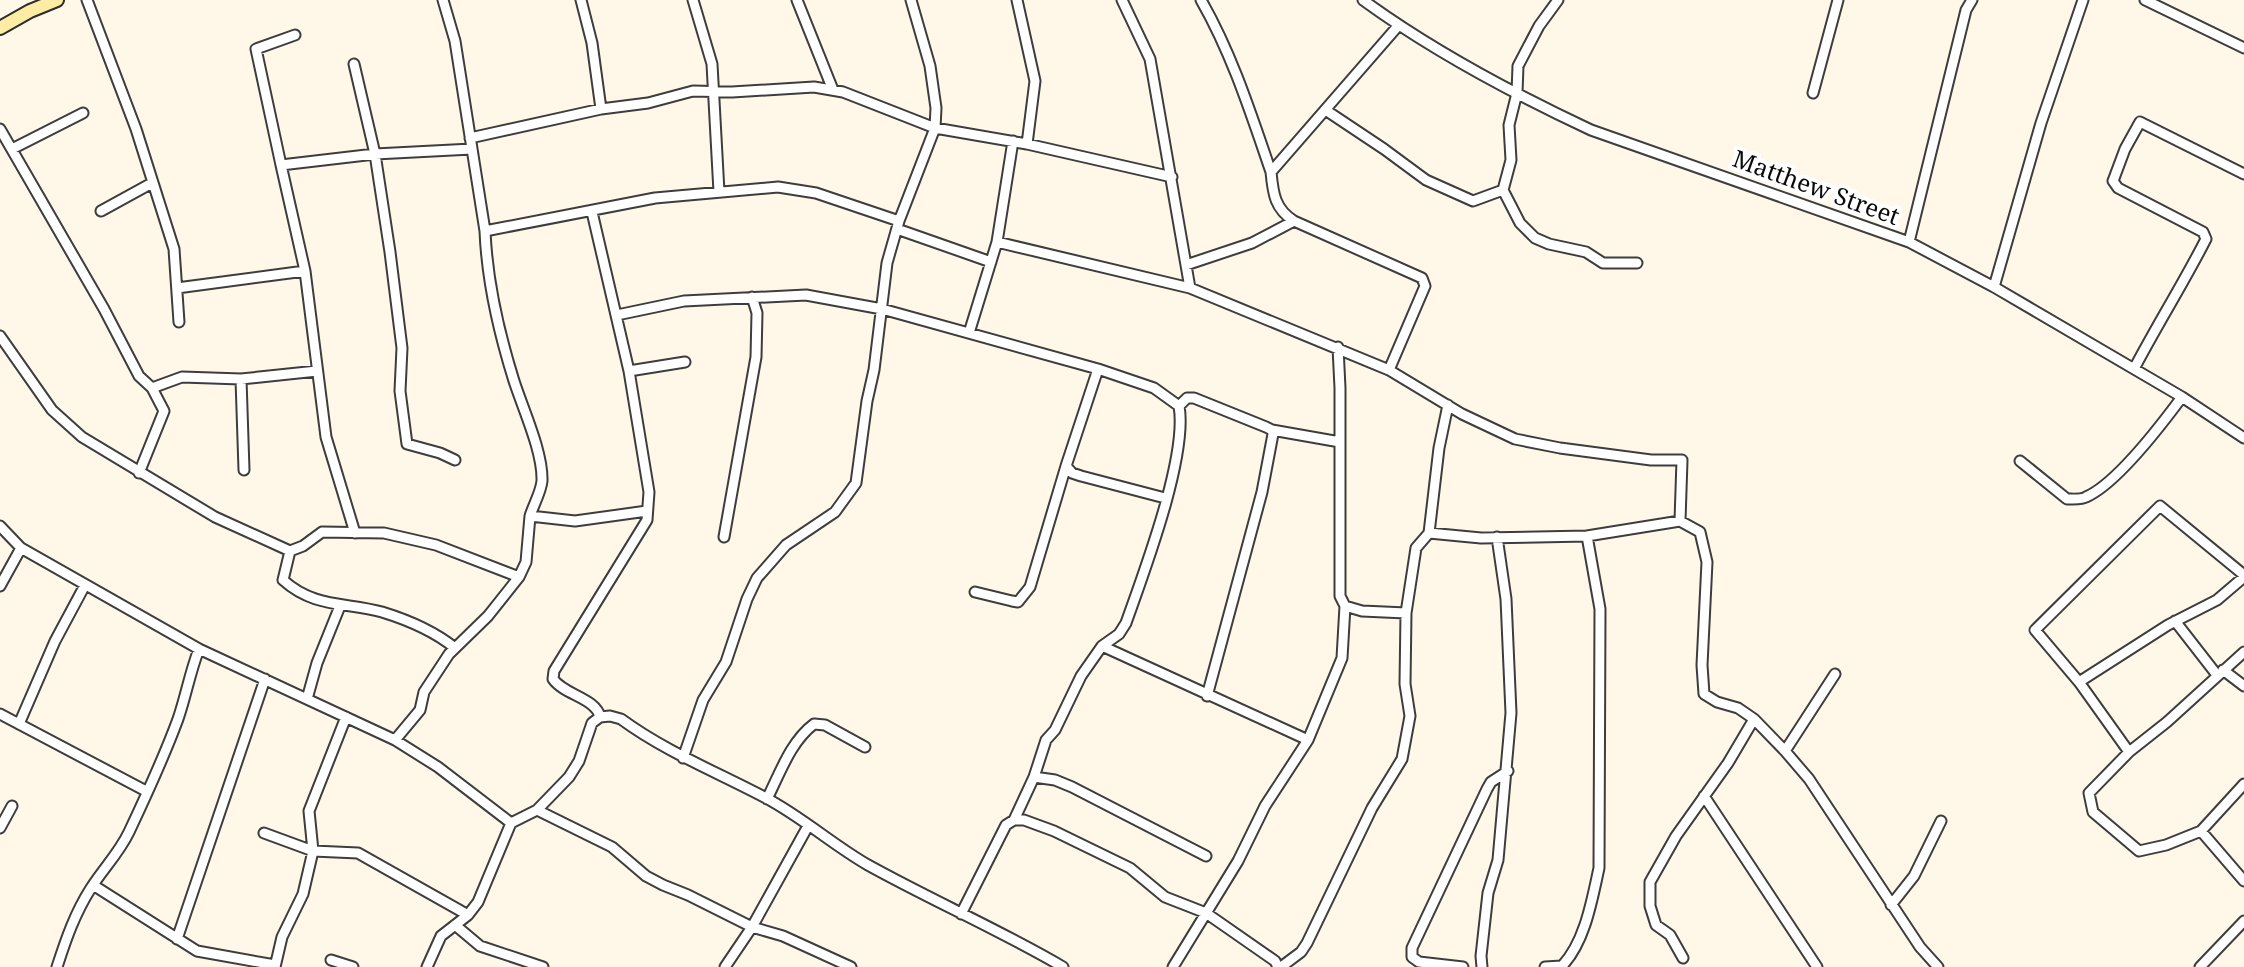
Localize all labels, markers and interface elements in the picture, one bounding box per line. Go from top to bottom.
street label: Matthew Street [1729,141,1904,232]

